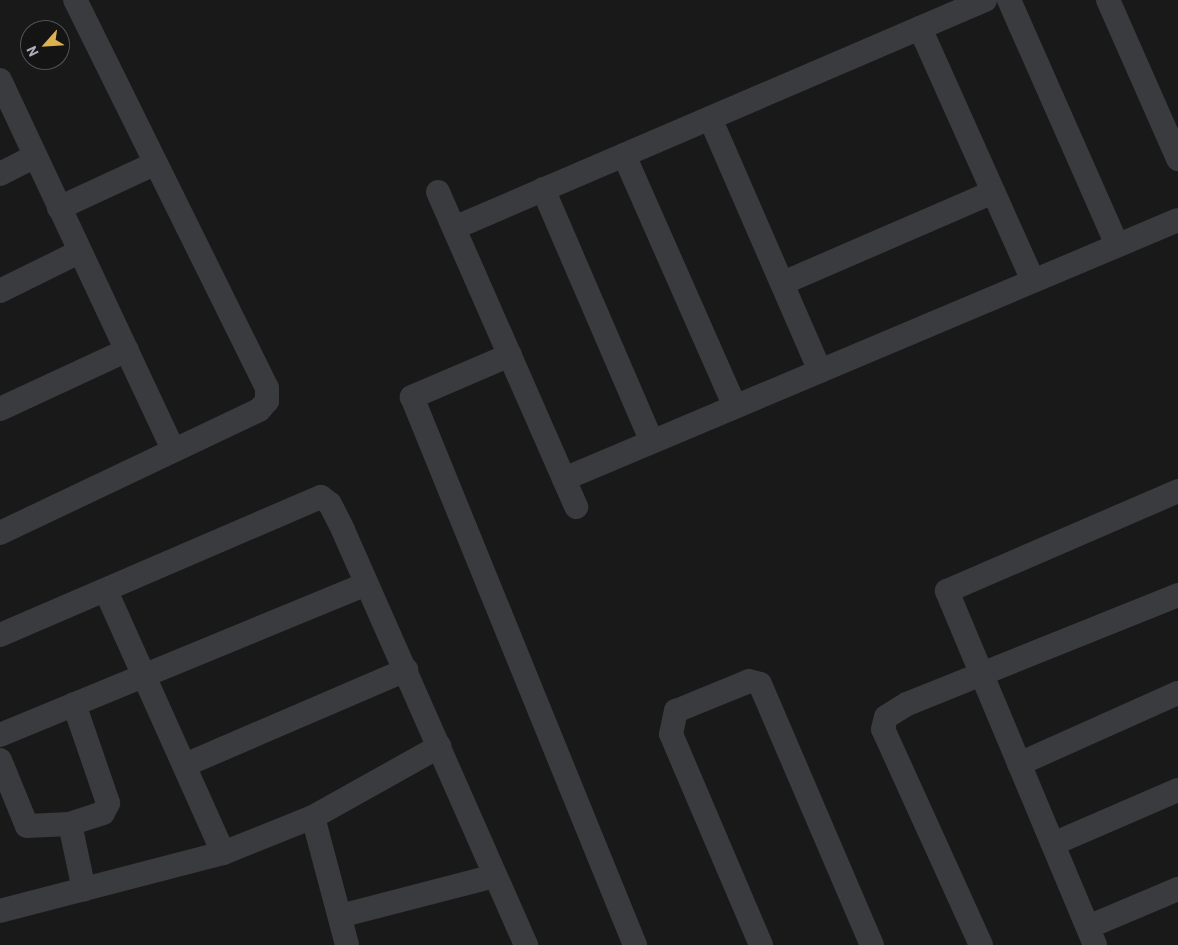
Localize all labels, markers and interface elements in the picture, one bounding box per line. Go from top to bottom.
north arrow [20,20,70,70]
text: N [22,43,42,59]

